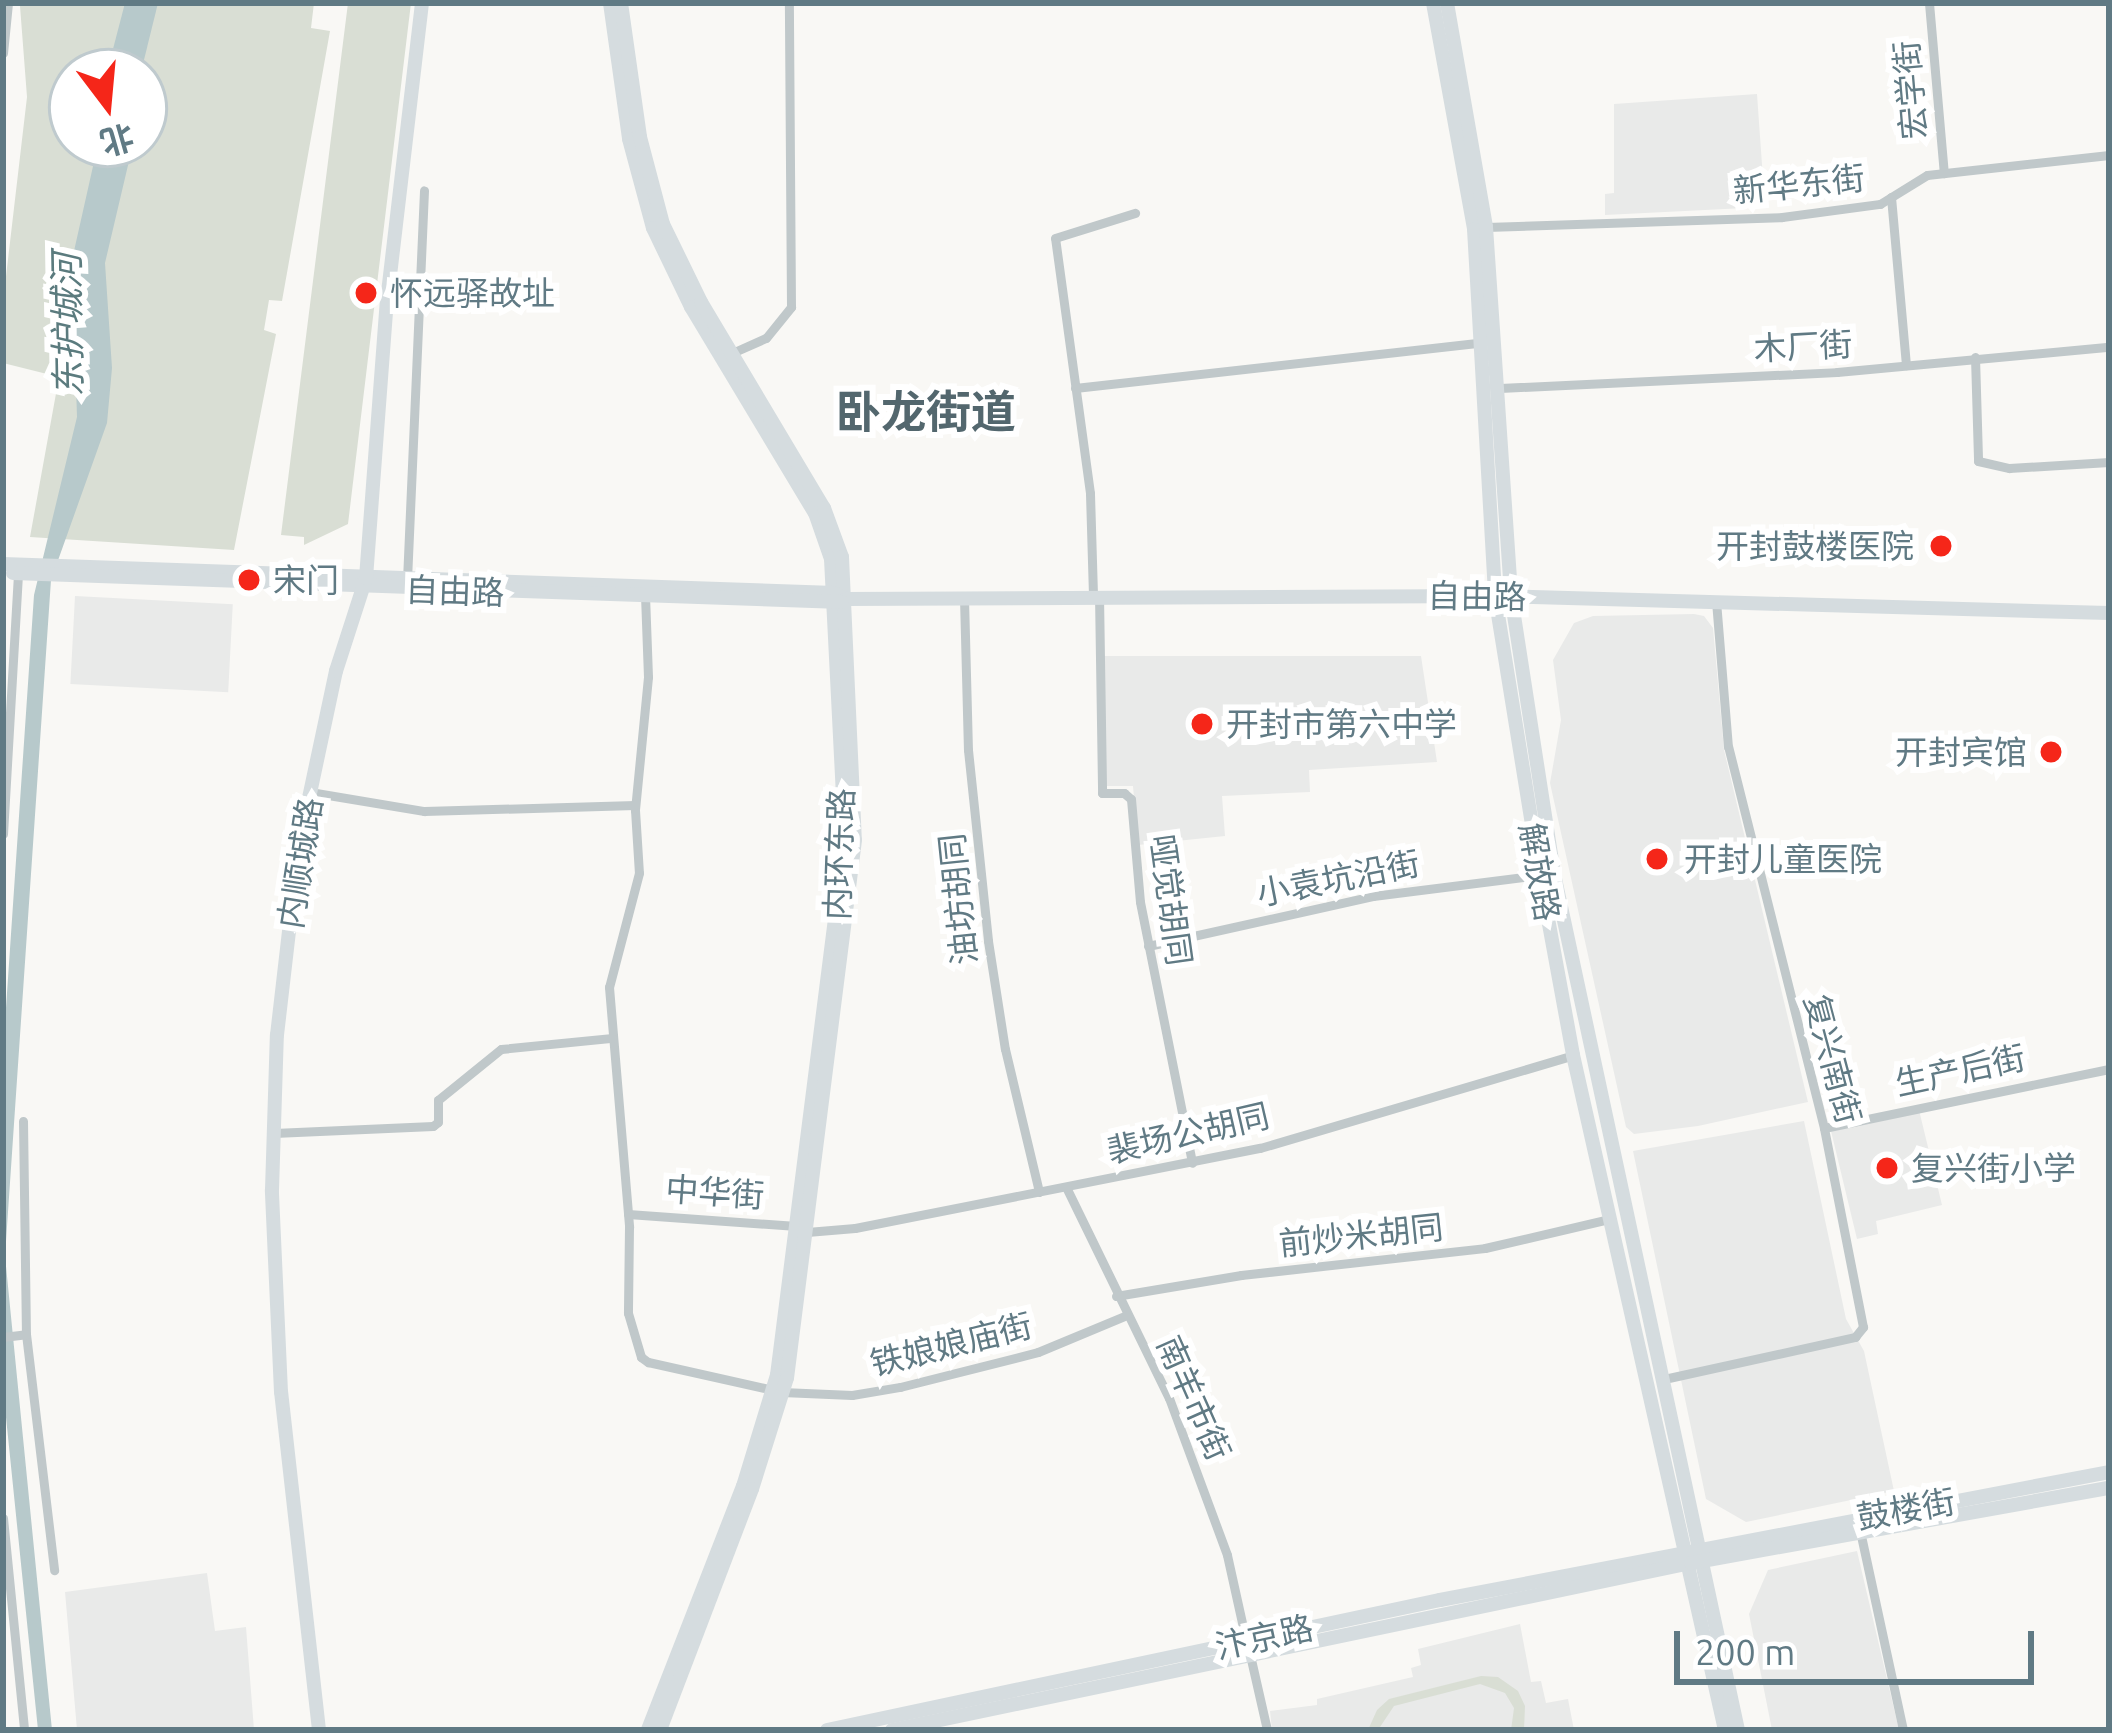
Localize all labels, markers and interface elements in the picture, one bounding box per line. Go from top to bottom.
street label: 宏学街 [1886,39,1934,141]
north arrow [48,48,168,168]
text: 北 [96,118,138,163]
street label: 新华东街 [1731,157,1867,211]
water label: 东护城河 [44,253,90,397]
place label: 怀远驿故址 [390,273,555,313]
marker: 怀远驿故址 [353,280,379,306]
street label: 木厂街 [1753,324,1853,368]
district label: 卧龙街道 [836,385,1016,439]
place label: 开封鼓楼医院 [1716,526,1914,566]
marker: 开封鼓楼医院 [1925,530,1957,562]
place label: 宋门 [273,560,339,600]
marker: 宋门 [236,567,262,593]
street label: 自由路 [405,569,505,613]
street label: 自由路 [1427,575,1527,617]
place label: 开封市第六中学 [1226,704,1457,744]
marker: 开封市第六中学 [1189,711,1215,737]
place label: 开封宾馆 [1895,732,2027,772]
marker: 开封宾馆 [2038,739,2064,765]
street label: 内环东路 [817,787,861,921]
street label: 内顺城路 [270,795,330,931]
street label: 解放路 [1512,820,1568,924]
street label: 油坊胡同 [931,831,985,967]
street label: 哑觉胡同 [1142,832,1200,968]
place label: 开封儿童医院 [1684,839,1882,879]
street label: 小袁坑沿街 [1253,843,1423,913]
marker: 开封儿童医院 [1641,843,1673,875]
street label: 复兴南街 [1797,990,1869,1128]
street label: 生产后街 [1891,1037,2029,1103]
street label: 裴场公胡同 [1103,1095,1273,1171]
place label: 复兴街小学 [1911,1148,2076,1188]
marker: 复兴街小学 [1874,1155,1900,1181]
street label: 中华街 [664,1169,766,1215]
street label: 前炒米胡同 [1277,1207,1445,1263]
street label: 铁娘娘庙街 [866,1305,1036,1383]
street label: 南羊市街 [1149,1330,1239,1466]
street label: 鼓楼街 [1854,1481,1958,1537]
street label: 汴京路 [1211,1607,1317,1667]
scale bar [1680,1607,2040,1681]
text: 200 m [1695,1631,1795,1672]

